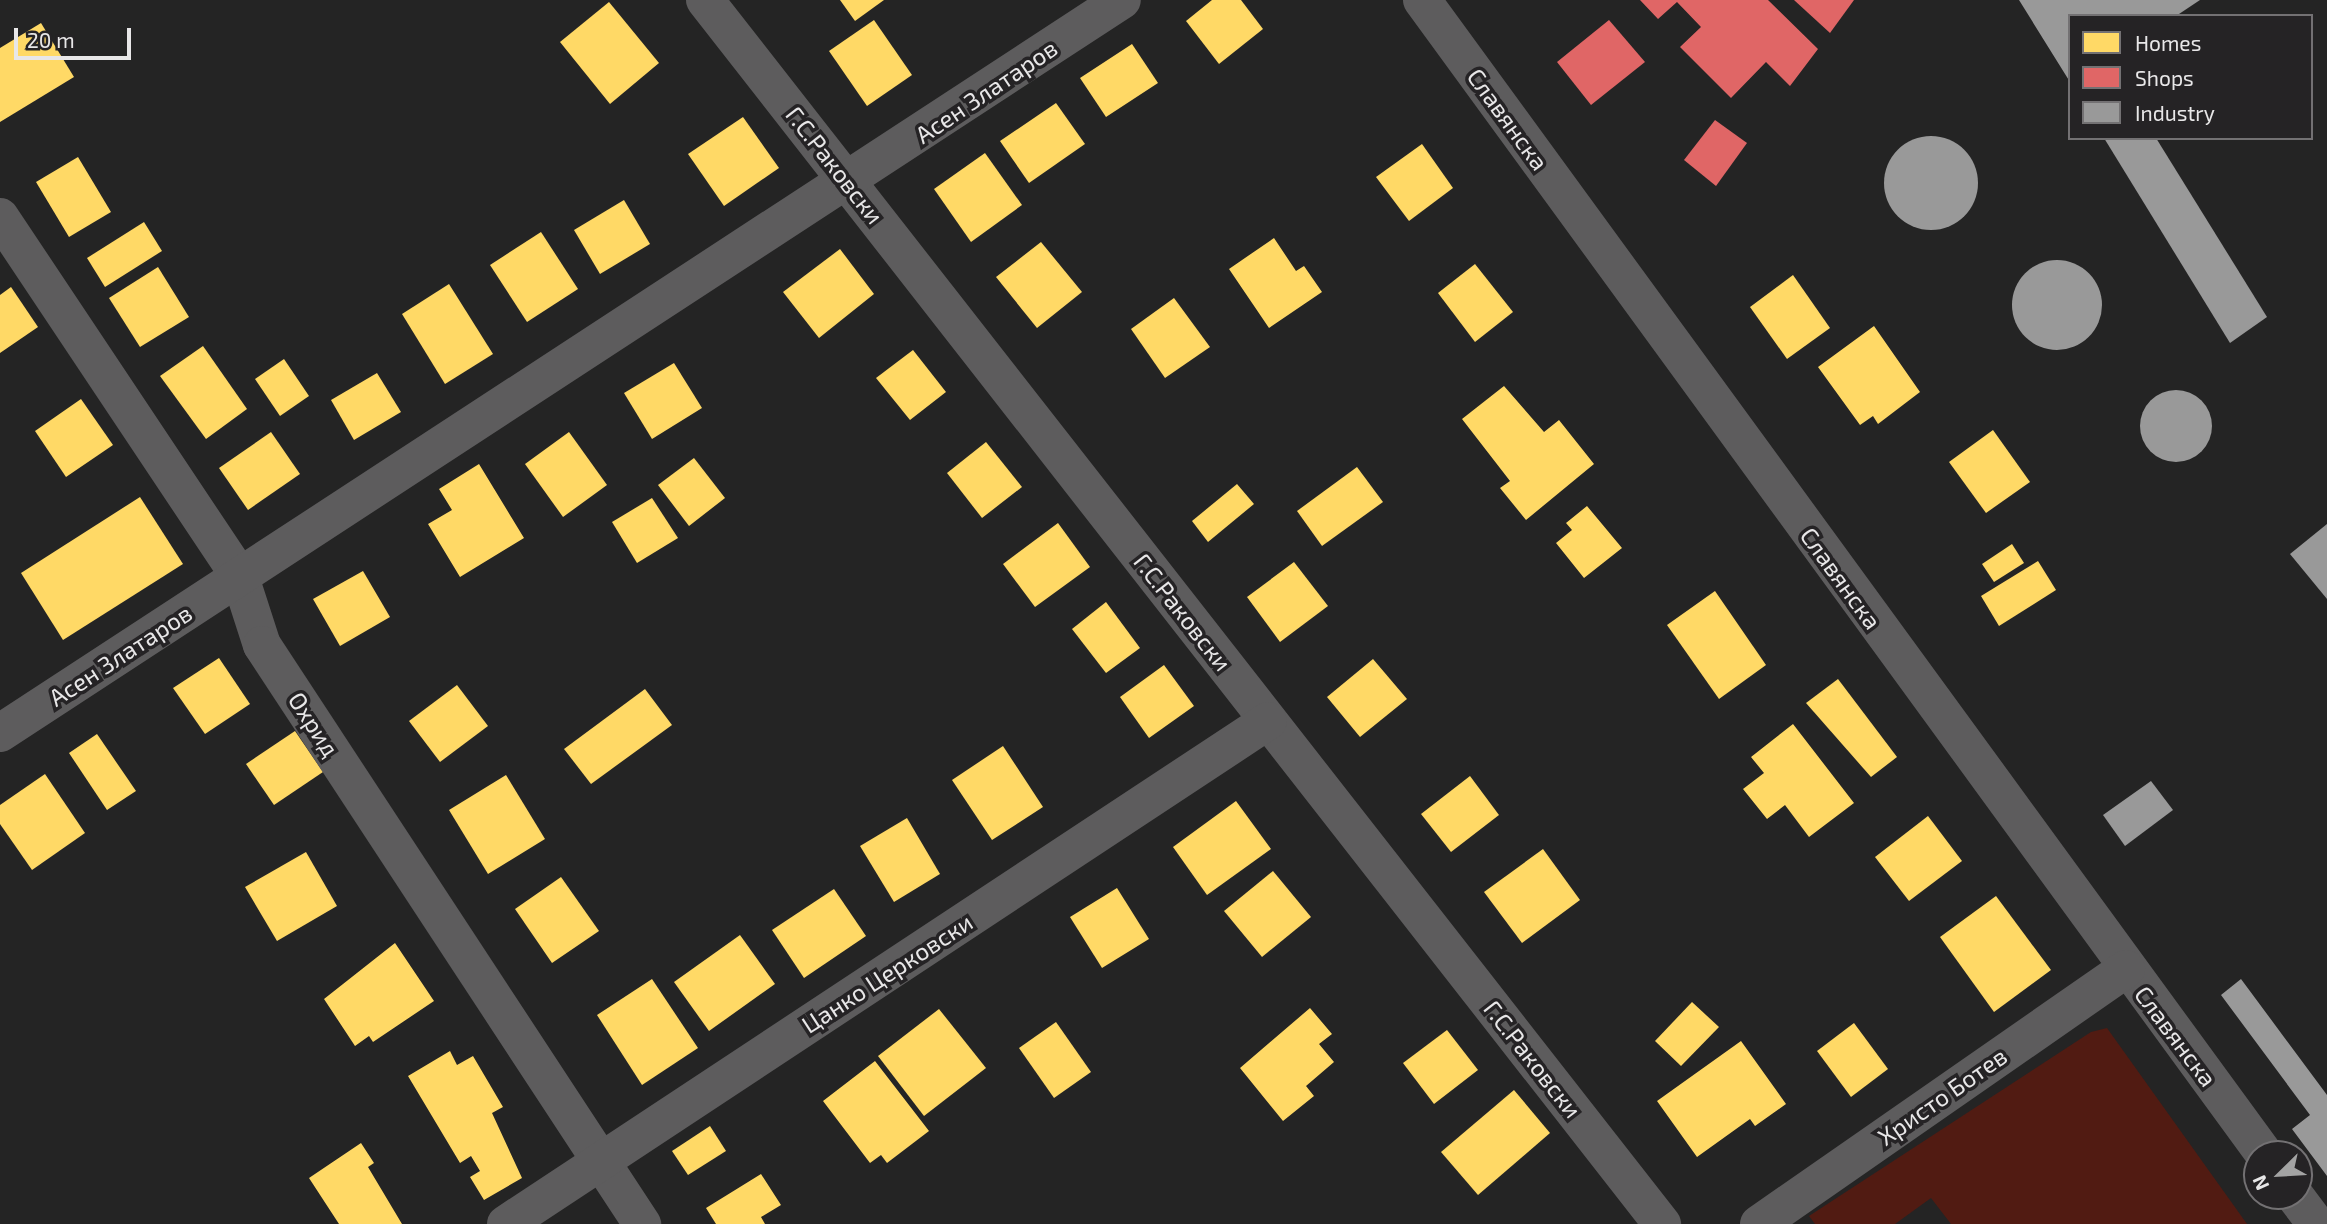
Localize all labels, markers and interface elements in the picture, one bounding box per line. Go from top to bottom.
scale bar [18,14,135,58]
legend [2068,14,2313,140]
text: 20 m [27,27,75,52]
text: Homes [2135,30,2201,55]
street label: Асен Златаров [910,33,1062,149]
street label: Славянска [1461,63,1555,175]
text: Shops [2135,65,2194,90]
text: Industry [2135,100,2215,125]
street label: Г.С.Раковски [780,101,890,229]
street label: Славянска [1794,522,1888,634]
street label: Г.С.Раковски [1128,548,1238,676]
street label: Асен Златаров [43,598,197,712]
street label: Охрид [283,686,345,762]
street label: Цанко Церковски [796,907,978,1039]
street label: Славянска [2129,980,2223,1092]
street label: Г.С.Раковски [1478,995,1588,1123]
street label: Христо Ботев [1872,1041,2012,1151]
north arrow [2243,1140,2313,1210]
text: N [2247,1172,2273,1194]

